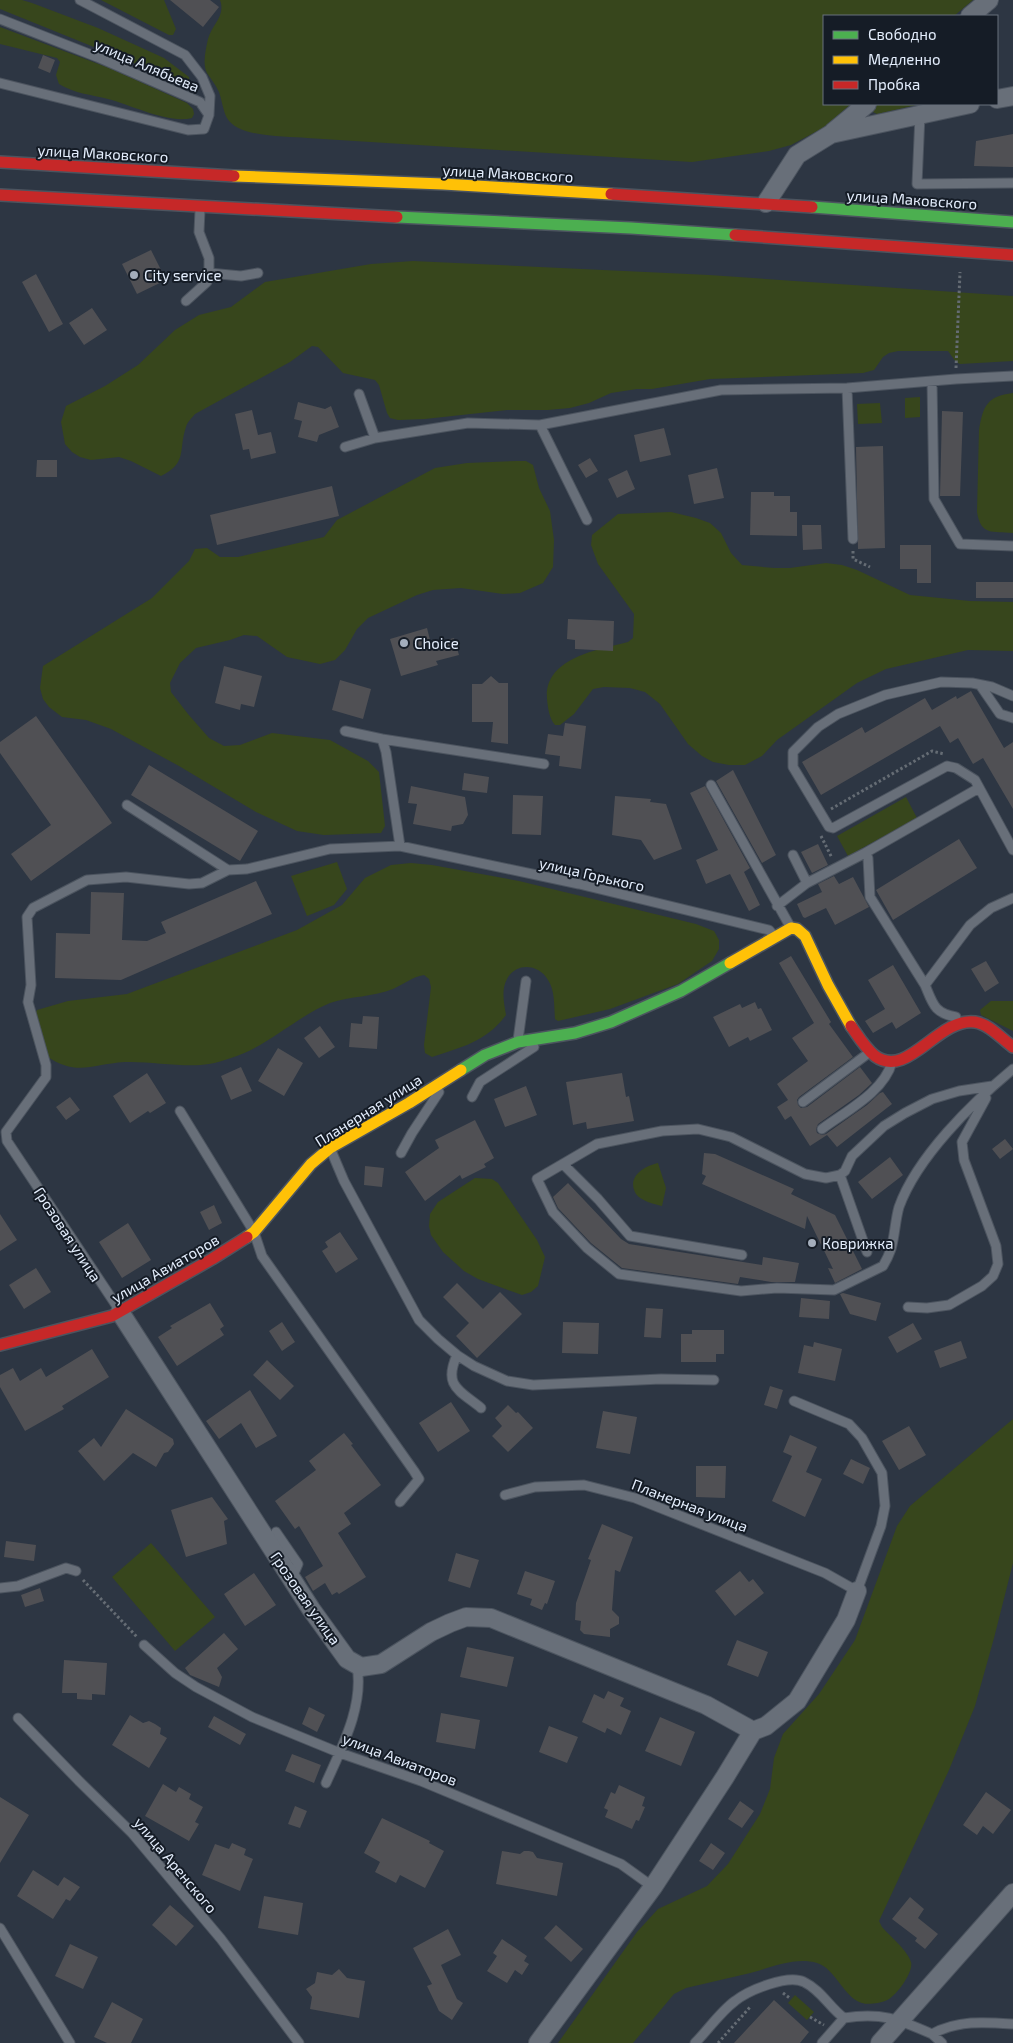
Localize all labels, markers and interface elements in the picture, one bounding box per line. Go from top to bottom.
legend [823,15,998,105]
text: Свободно [868,25,937,43]
street label: улица Алябьева [91,35,202,96]
text: Медленно [868,50,941,68]
text: Пробка [868,75,920,93]
street label: улица Маковского [37,141,169,166]
street label: улица Маковского [442,161,574,186]
street label: улица Маковского [846,185,978,214]
place label: City service [144,266,222,284]
marker: City service [128,269,140,281]
place label: Choice [414,634,459,652]
marker: Choice [398,637,410,649]
street label: улица Горького [537,853,646,896]
street label: Планерная улица [311,1070,425,1151]
street label: Грозовая улица [30,1183,105,1285]
street label: улица Авиаторов [108,1230,223,1307]
place label: Коврижка [822,1234,893,1252]
marker: Коврижка [806,1237,818,1249]
street label: Планерная улица [629,1475,751,1536]
street label: Грозовая улица [266,1548,345,1649]
street label: улица Авиаторов [340,1729,460,1790]
street label: улица Аренского [130,1813,221,1917]

